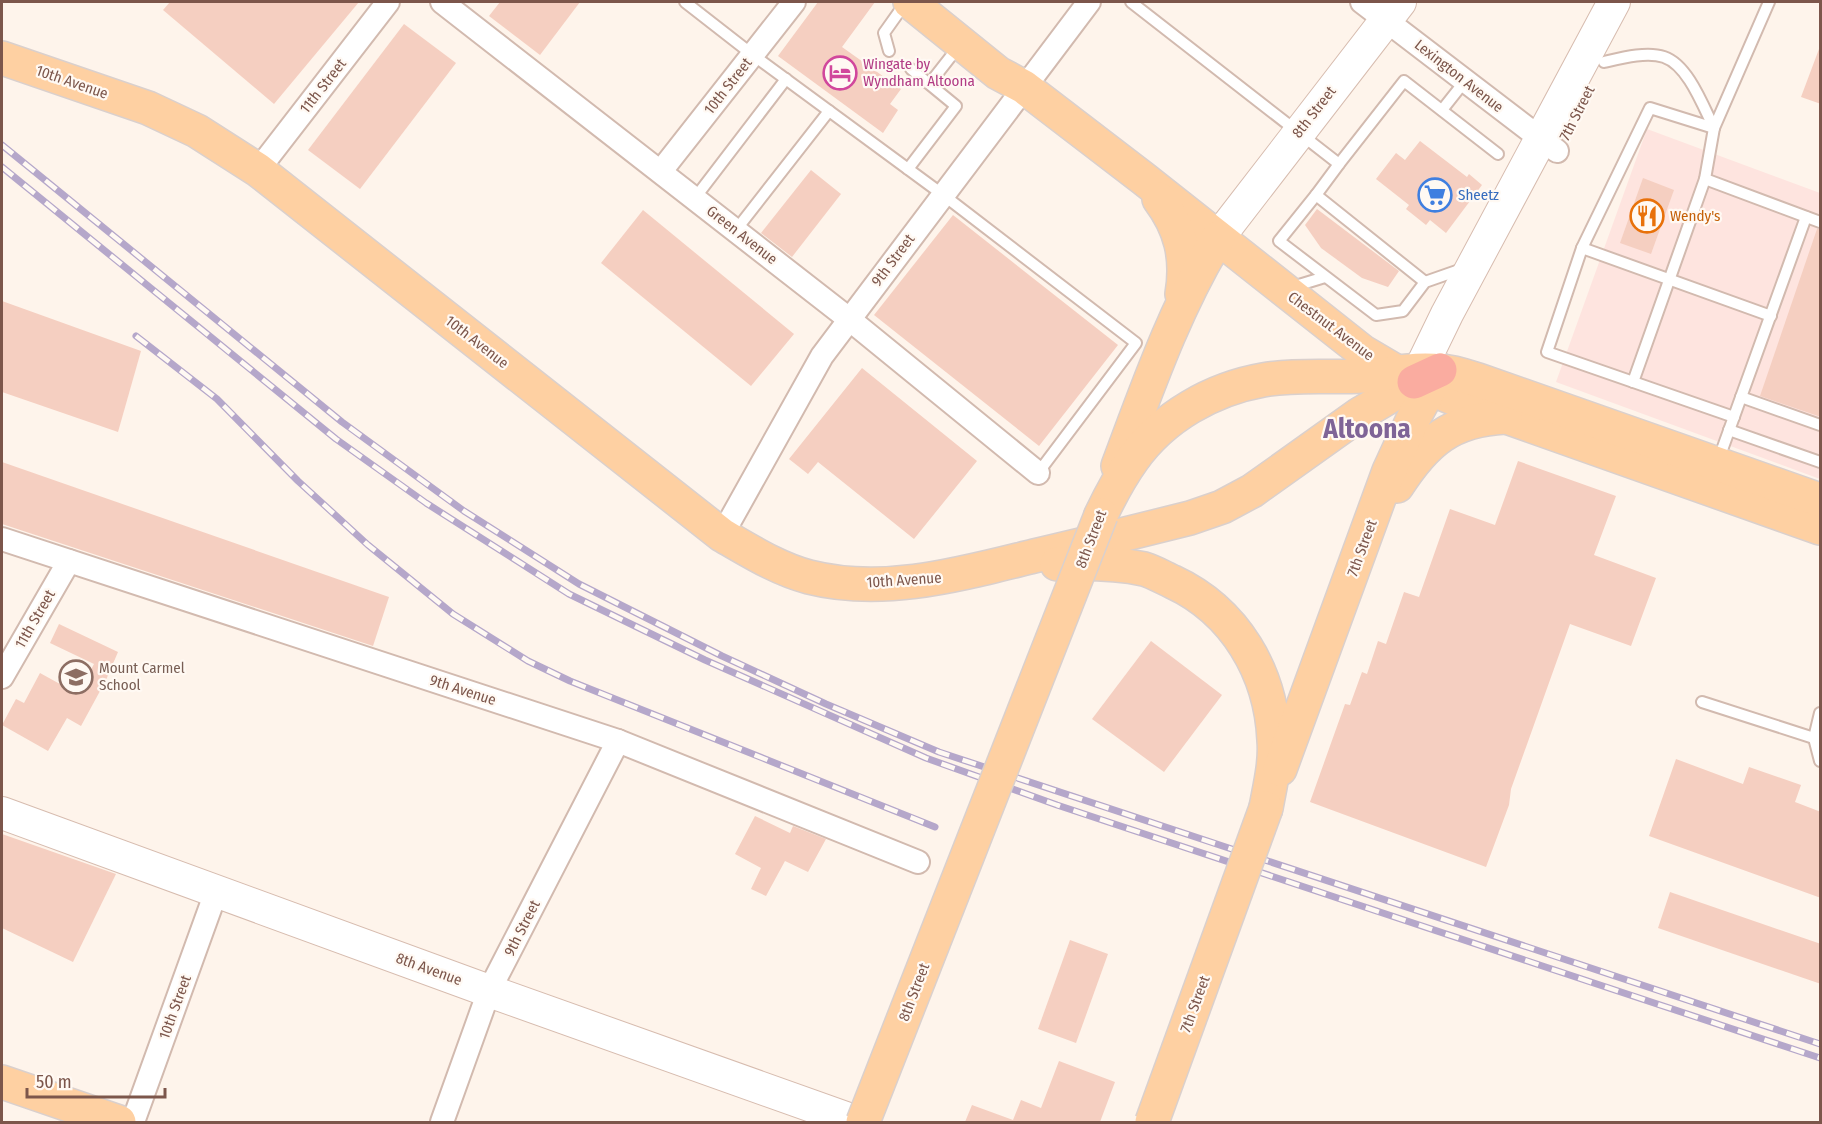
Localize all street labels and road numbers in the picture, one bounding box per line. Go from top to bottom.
street label: Lexington Avenue [1411,36,1507,116]
street label: 10th Street [700,54,756,118]
street label: 11th Street [296,55,350,117]
street label: 10th Avenue [34,61,110,103]
street label: 8th Street [1288,82,1340,141]
street label: 7th Street [1556,82,1599,144]
street label: Green Avenue [703,202,781,268]
street label: 9th Street [868,230,918,290]
street label: Chestnut Avenue [1284,288,1378,364]
street label: 10th Avenue [442,312,512,372]
street label: 8th Street [1072,507,1110,571]
street label: 7th Street [1343,517,1381,579]
street label: 10th Avenue [866,568,942,592]
street label: 11th Street [11,586,59,652]
street label: 9th Avenue [428,671,498,709]
street label: 9th Street [500,897,544,959]
street label: 8th Avenue [394,949,464,989]
street label: 8th Street [895,960,933,1024]
street label: 10th Street [155,972,195,1042]
street label: 7th Street [1176,973,1214,1035]

